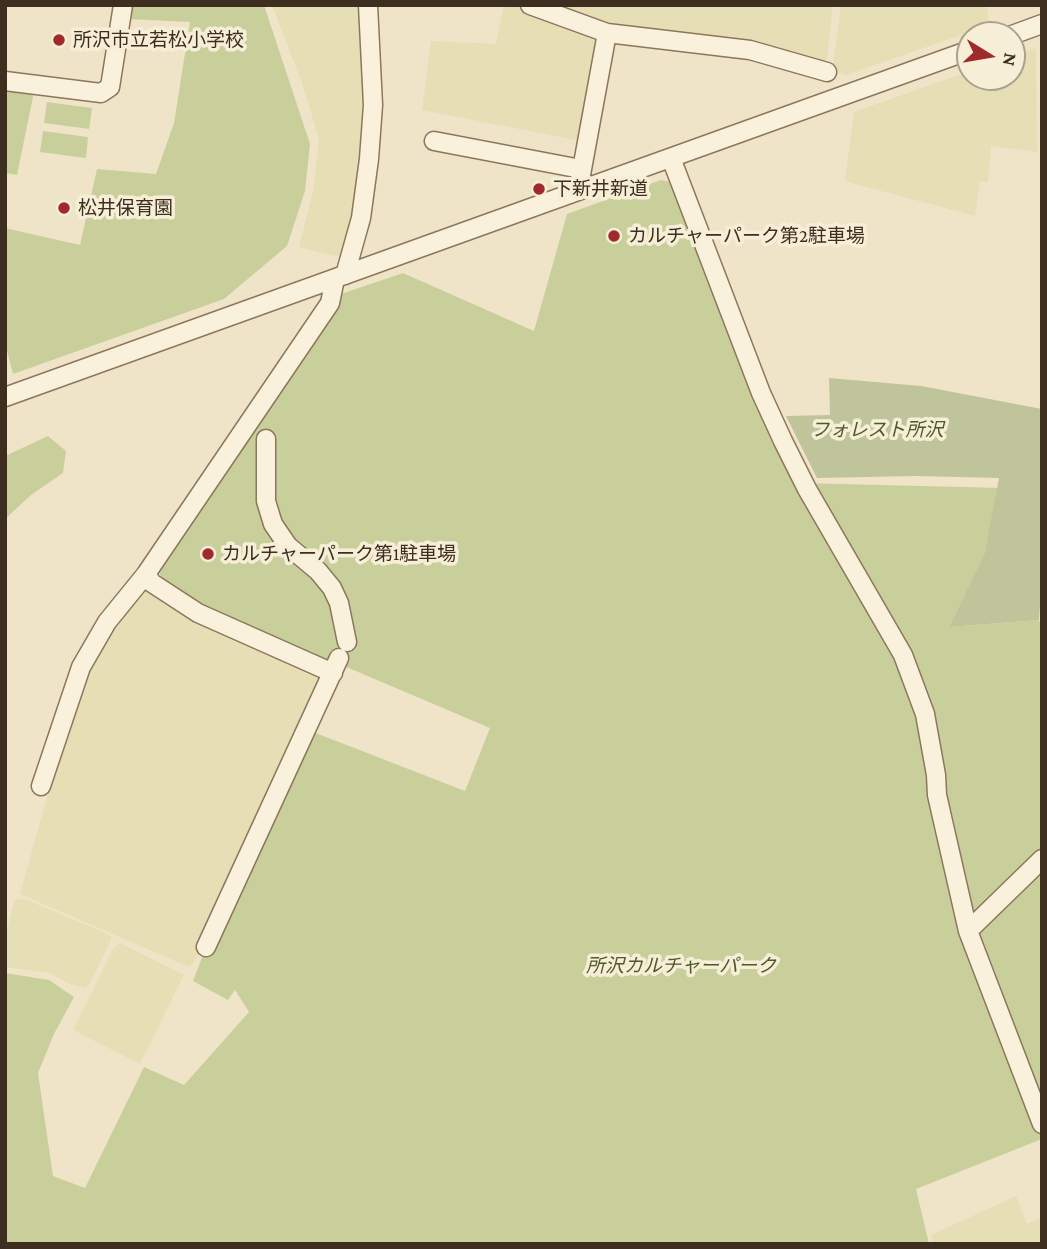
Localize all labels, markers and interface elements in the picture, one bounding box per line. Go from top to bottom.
north arrow [956,21,1026,91]
place label: 所沢市立若松小学校 [73,29,244,51]
marker: 所沢市立若松小学校 [51,32,67,48]
text: N [999,51,1022,68]
place label: 下新井新道 [553,178,648,200]
marker: 下新井新道 [531,181,547,197]
place label: 松井保育園 [78,197,173,219]
marker: 松井保育園 [56,200,72,216]
place label: カルチャーパーク第2駐車場 [628,225,865,247]
marker: カルチャーパーク第2駐車場 [606,228,622,244]
park label: フォレスト所沢 [811,419,943,441]
place label: カルチャーパーク第1駐車場 [222,543,456,565]
marker: カルチャーパーク第1駐車場 [200,546,216,562]
park label: 所沢カルチャーパーク [586,955,776,977]

